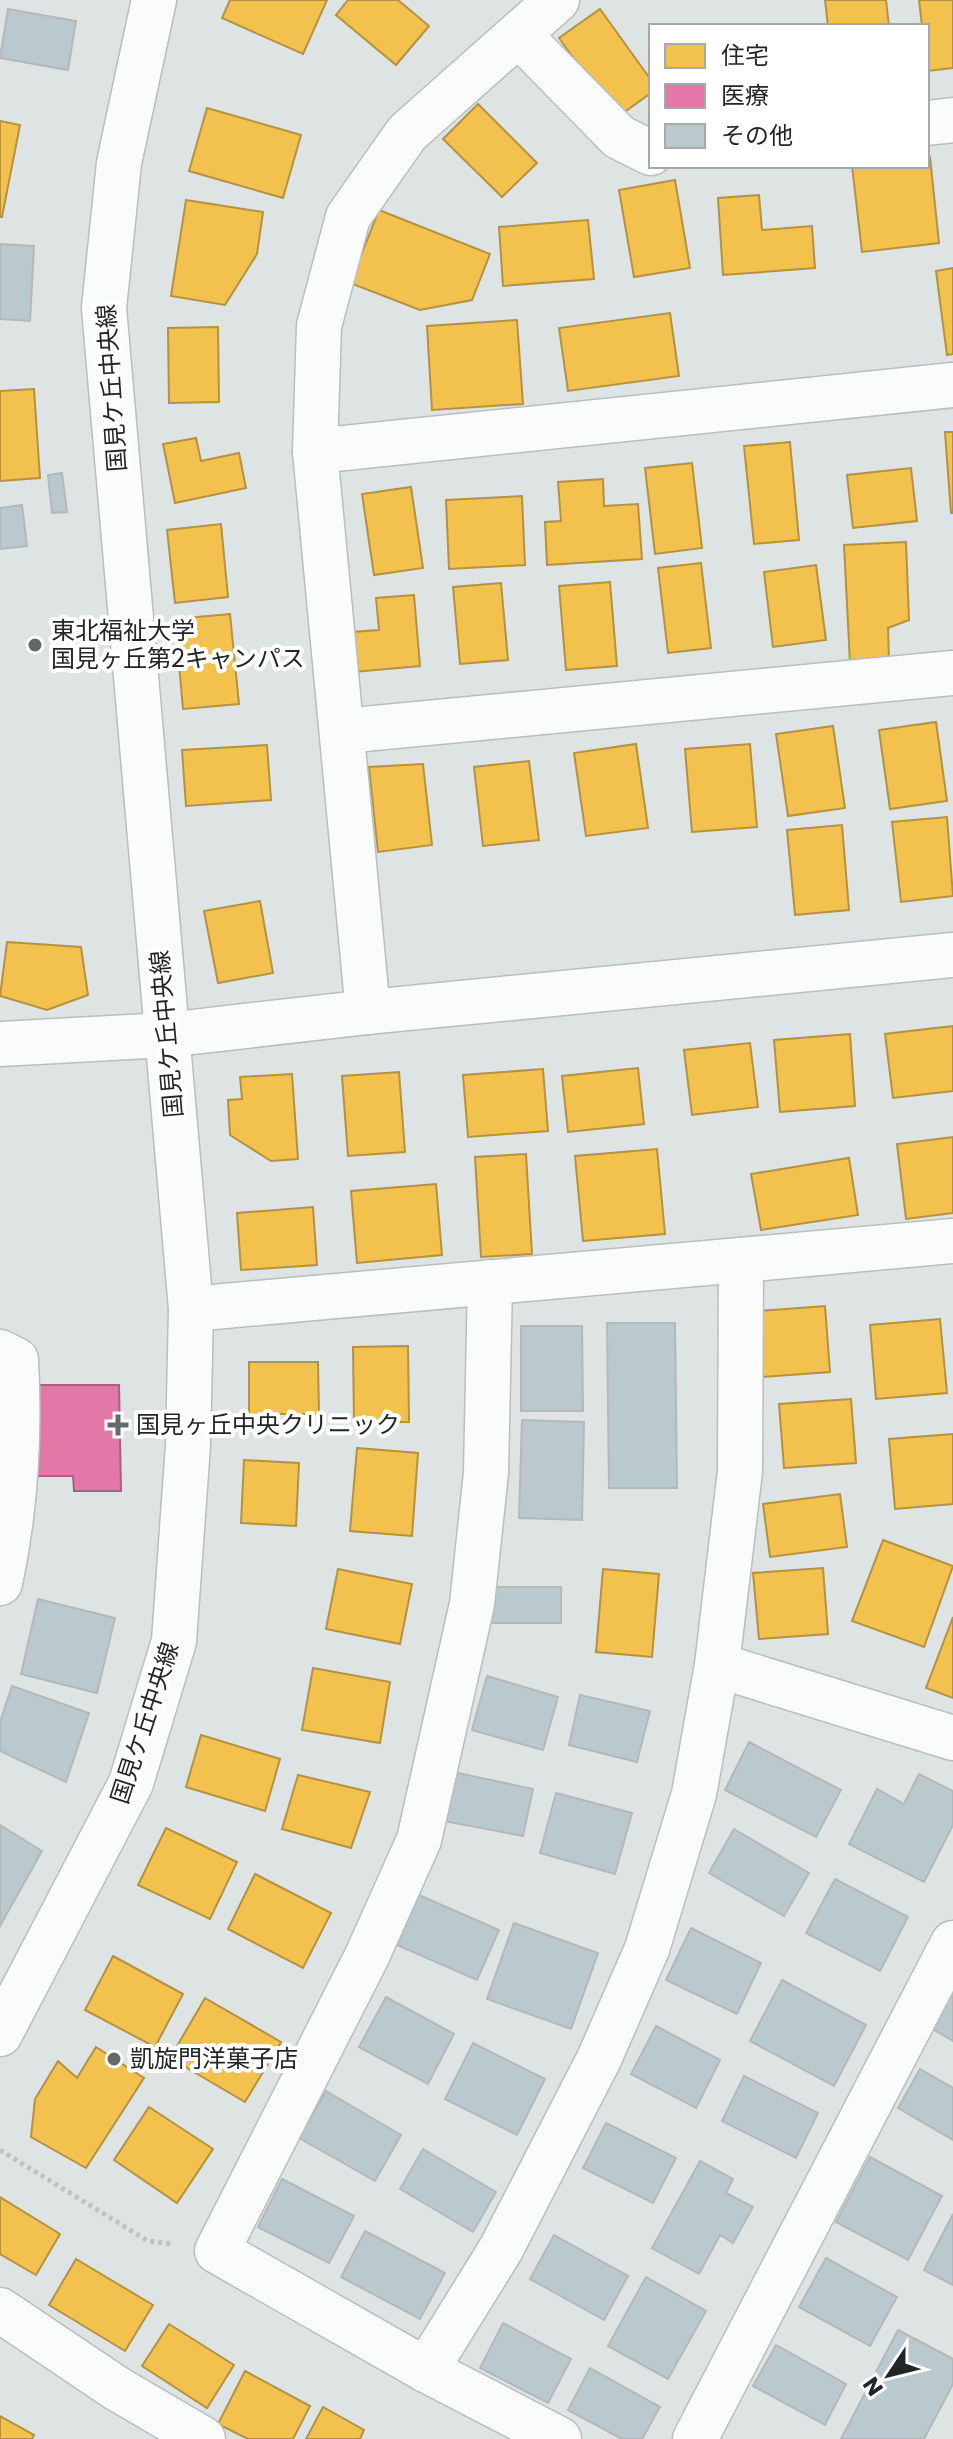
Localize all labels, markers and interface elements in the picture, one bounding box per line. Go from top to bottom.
legend [649,24,929,168]
text: 住宅 [721,39,769,72]
text: 医療 [721,79,769,112]
text: その他 [721,119,793,152]
street label: 国見ケ丘中央線 [89,303,134,473]
place label: 東北福祉大学 国見ヶ丘第2キャンパス [51,614,305,675]
marker: 東北福祉大学 国見ヶ丘第2キャンパス [26,636,44,654]
street label: 国見ケ丘中央線 [143,949,190,1119]
place label: 国見ヶ丘中央クリニック [136,1408,400,1441]
marker: 国見ヶ丘中央クリニック [107,1414,129,1436]
street label: 国見ケ丘中央線 [103,1638,186,1808]
place label: 凱旋門洋菓子店 [130,2042,298,2075]
marker: 凱旋門洋菓子店 [105,2050,123,2068]
north arrow [849,2335,929,2415]
text: N [856,2371,890,2402]

